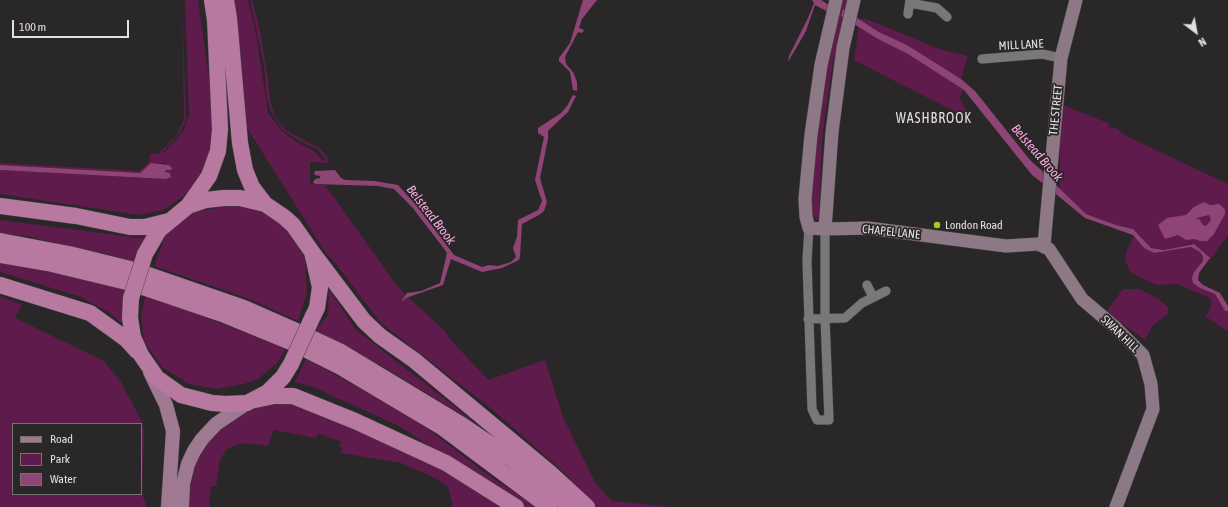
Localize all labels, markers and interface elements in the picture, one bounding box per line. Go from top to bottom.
scale bar [14,12,131,38]
north arrow [1176,12,1216,52]
text: 100 m [19,20,46,34]
text: N [1196,35,1208,49]
street label: MILL LANE [998,37,1044,53]
street label: THE STREET [1046,84,1066,136]
district label: WASHBROOK [896,111,972,127]
water label: Belstead Brook [1008,121,1066,185]
water label: Belstead Brook [403,182,459,248]
place label: London Road [945,218,1003,232]
marker: London Road [932,220,942,230]
street label: CHAPEL LANE [861,222,921,242]
street label: SWAN HILL [1098,312,1142,356]
legend [12,423,142,495]
text: Road [50,432,73,446]
text: Park [50,452,70,466]
text: Water [50,472,76,486]

